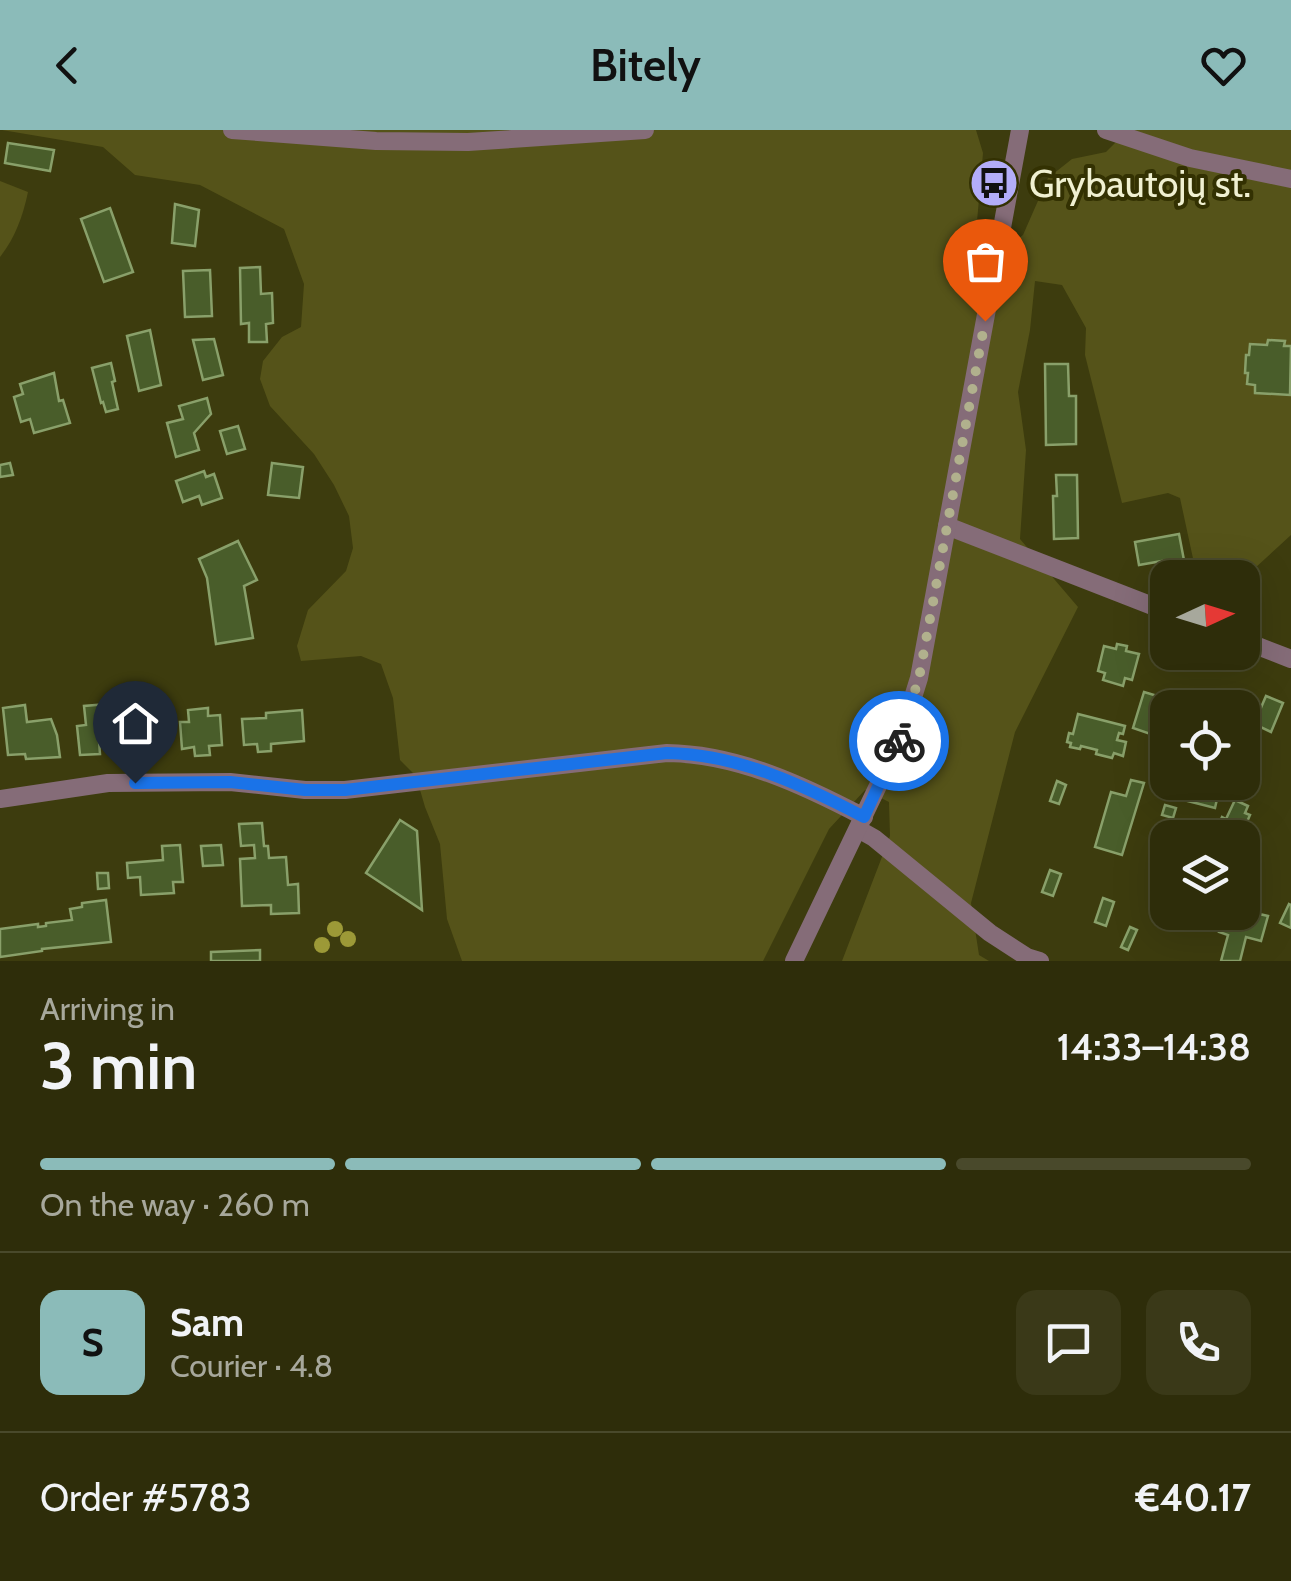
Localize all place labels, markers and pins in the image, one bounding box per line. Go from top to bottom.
bus stop icon: Grybautojų st. [968,157,1020,209]
place label: Grybautojų st. [1029,160,1251,207]
pin [943,219,1028,322]
pin [93,681,178,784]

